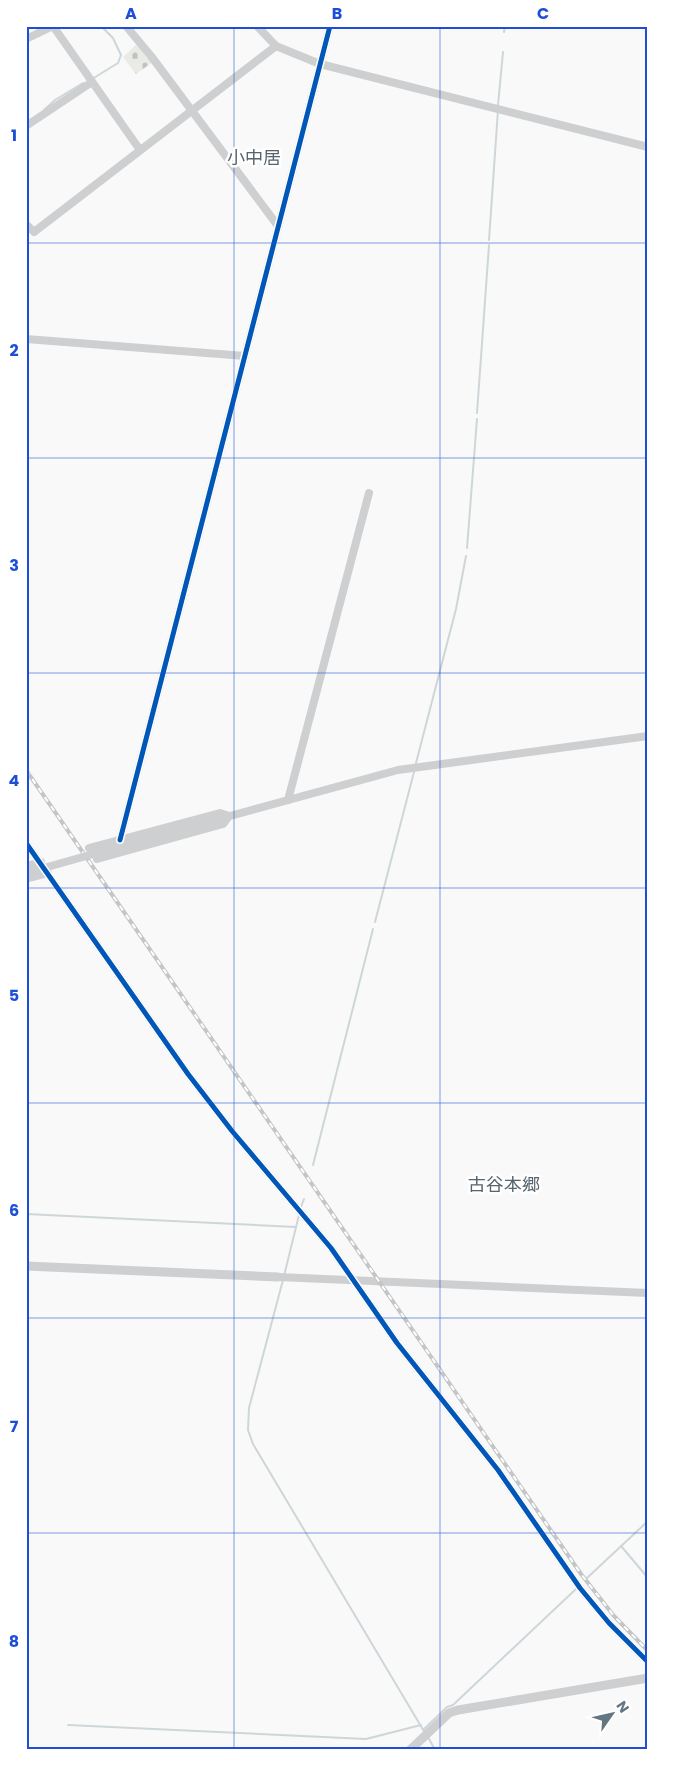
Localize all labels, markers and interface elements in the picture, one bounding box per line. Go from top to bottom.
text: A [125,2,137,25]
text: B [332,2,342,25]
text: C [537,2,549,25]
text: 1 [11,124,17,147]
district label: 小中居 [227,145,281,170]
text: 2 [9,339,19,362]
text: 3 [9,554,19,577]
text: 4 [9,769,20,792]
text: 5 [9,984,19,1007]
district label: 古谷本郷 [468,1172,540,1197]
text: 6 [9,1199,19,1222]
text: 7 [10,1415,19,1438]
text: 8 [9,1630,19,1653]
north arrow [586,1688,636,1738]
text: N [612,1697,634,1717]

